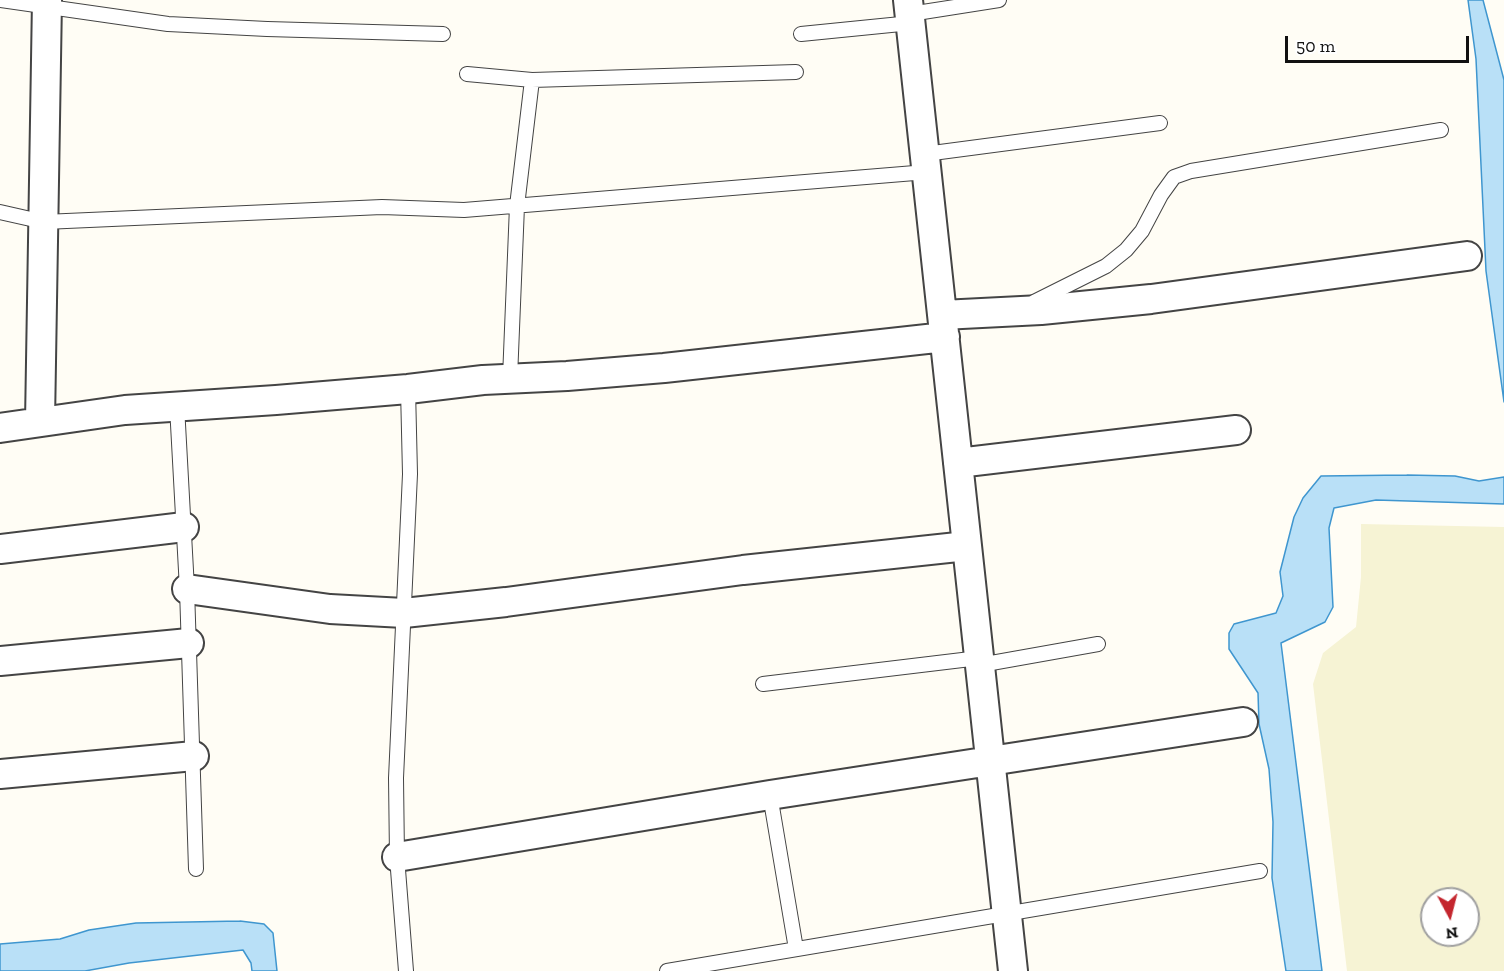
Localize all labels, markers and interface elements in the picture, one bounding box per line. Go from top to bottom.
scale bar [1288,24,1472,62]
text: 50 m [1296,35,1335,57]
north arrow [1420,887,1480,947]
text: N [1445,923,1459,944]

